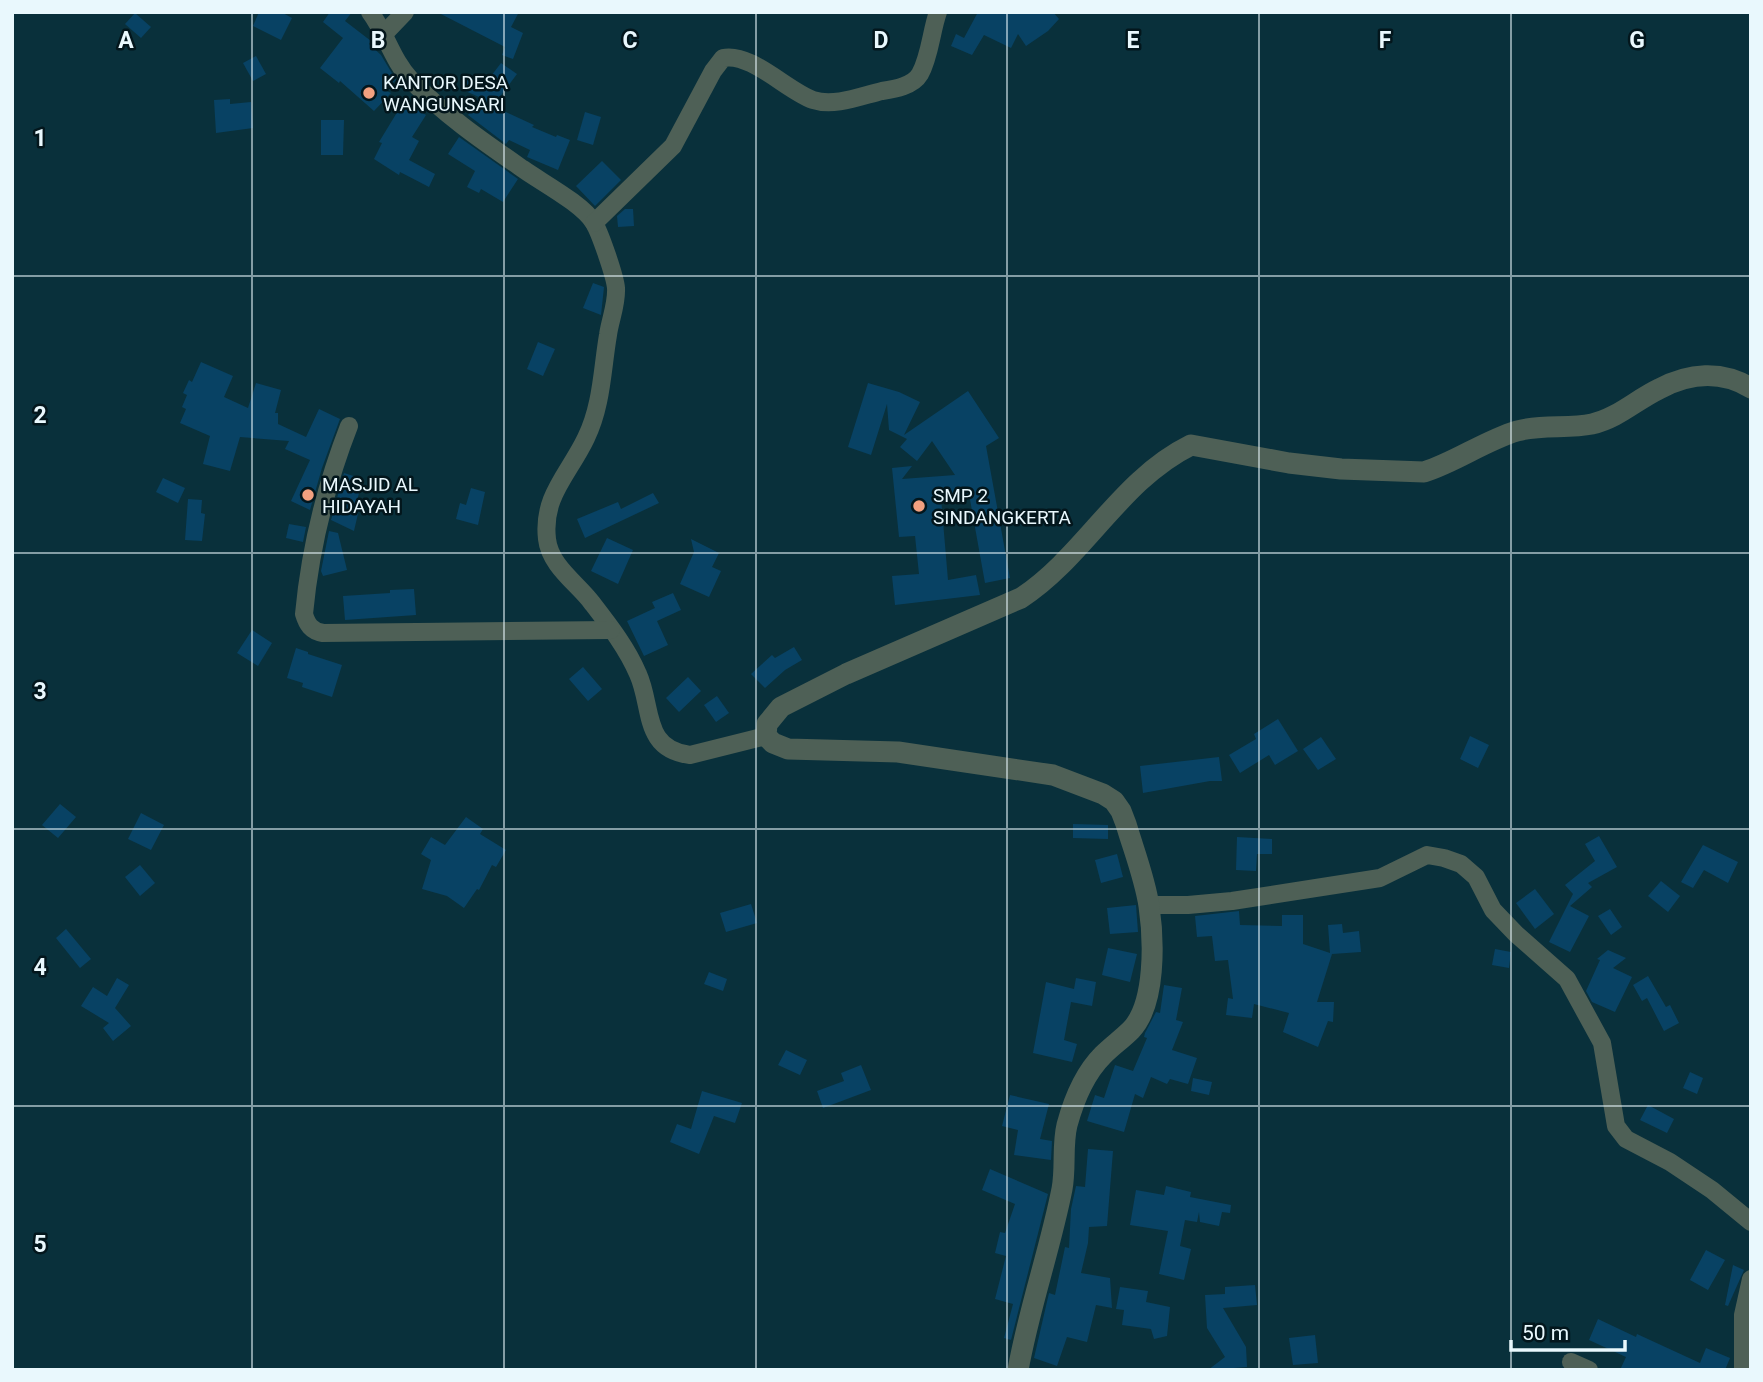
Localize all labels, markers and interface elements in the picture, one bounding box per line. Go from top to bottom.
text: A [118,27,134,54]
text: B [371,27,385,54]
text: C [622,27,638,54]
text: D [874,27,888,54]
text: E [1127,27,1140,54]
text: F [1379,27,1392,54]
text: G [1629,27,1645,54]
place label: KANTOR DESA WANGUNSARI [383,71,509,116]
marker: KANTOR DESA WANGUNSARI [361,85,377,101]
text: 1 [33,125,47,152]
text: 2 [33,402,47,429]
place label: MASJID AL HIDAYAH [322,473,418,518]
place label: SMP 2 SINDANGKERTA [933,484,1071,529]
marker: MASJID AL HIDAYAH [300,487,316,503]
marker: SMP 2 SINDANGKERTA [911,498,927,514]
text: 3 [33,678,47,705]
text: 4 [33,954,47,981]
text: 5 [33,1231,47,1258]
scale bar [1511,1308,1625,1352]
text: 50 m [1522,1321,1569,1345]

